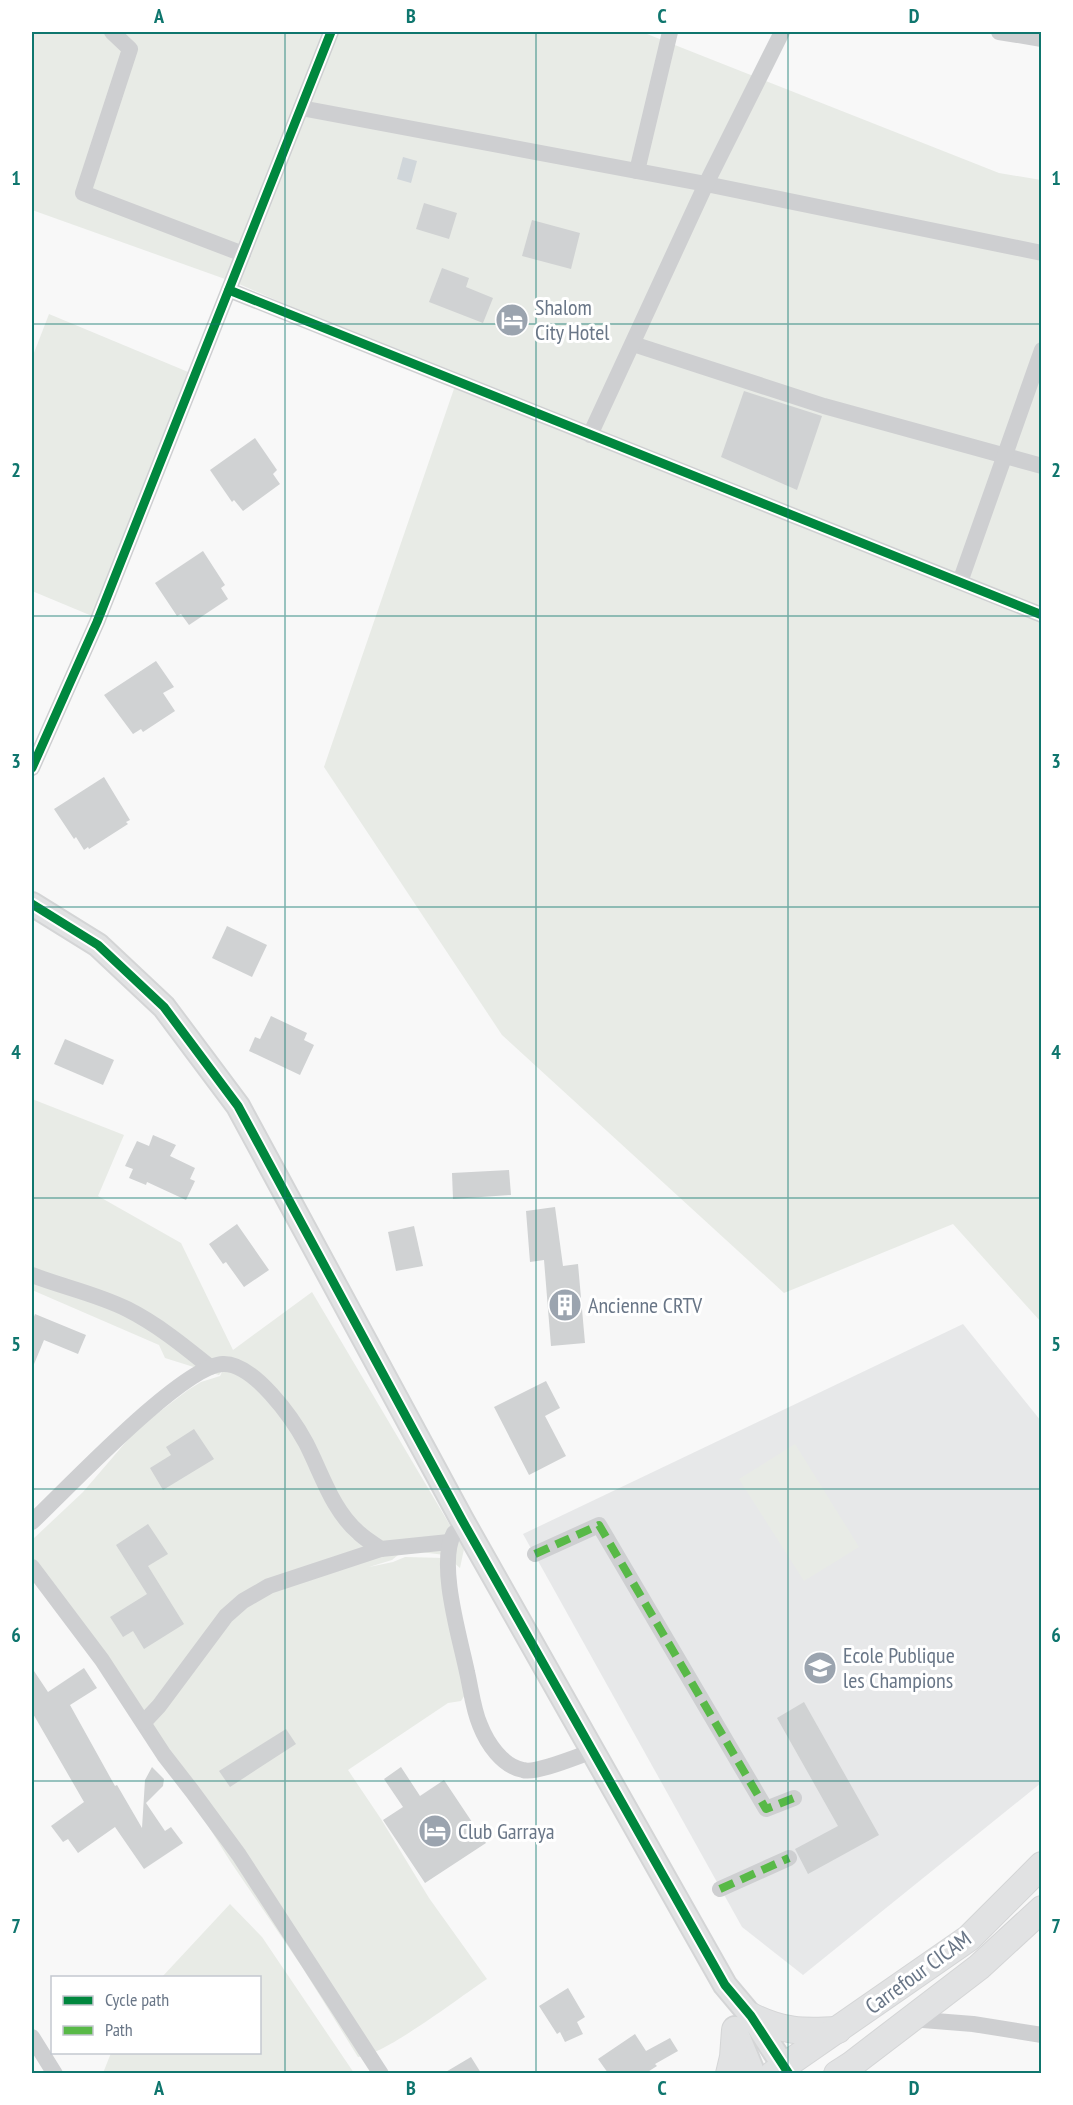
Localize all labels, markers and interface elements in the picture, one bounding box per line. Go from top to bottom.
text: A [153,3,165,29]
text: B [406,3,416,29]
text: C [657,3,667,29]
text: D [909,3,920,29]
text: 1 [11,165,21,191]
text: 1 [1051,165,1061,191]
place label: Shalom City Hotel [535,293,610,346]
hotel icon: Shalom City Hotel [494,302,530,338]
text: 2 [11,457,21,483]
text: 2 [1051,457,1061,483]
text: 3 [11,748,21,774]
text: 3 [1051,748,1061,774]
text: 4 [11,1039,21,1065]
text: 4 [1051,1039,1061,1065]
building icon: Ancienne CRTV [547,1287,583,1323]
place label: Ancienne CRTV [588,1291,703,1319]
text: 5 [11,1331,21,1357]
text: 5 [1051,1331,1061,1357]
text: 6 [11,1622,21,1648]
text: 6 [1051,1622,1061,1648]
place label: Ecole Publique les Champions [843,1641,955,1694]
school or university icon: Ecole Publique les Champions [802,1650,838,1686]
hotel icon: Club Garraya [417,1813,453,1849]
place label: Club Garraya [458,1817,555,1845]
text: 7 [11,1913,21,1939]
text: 7 [1051,1913,1061,1939]
street label: Carrefour CICAM [860,1924,976,2020]
legend [51,1976,261,2054]
text: Cycle path [105,1988,169,2011]
text: Path [105,2018,133,2041]
text: A [153,2075,165,2101]
text: B [406,2075,416,2101]
text: C [657,2075,667,2101]
text: D [909,2075,920,2101]

